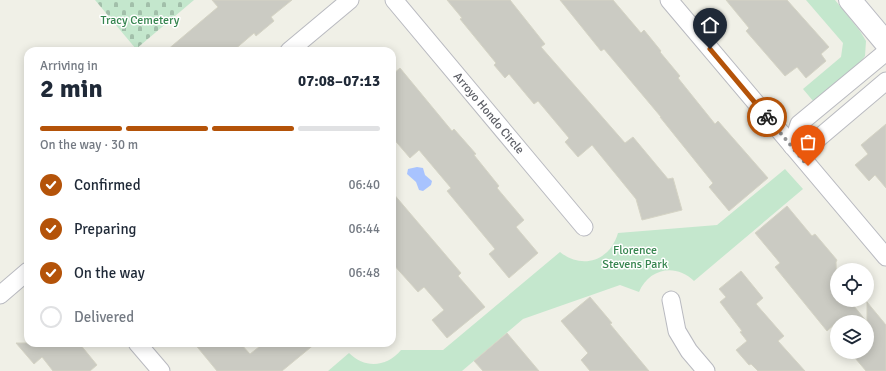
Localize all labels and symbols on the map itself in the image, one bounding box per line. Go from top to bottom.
pin [693,8,727,49]
park label: Tracy Cemetery [101,13,180,28]
street label: Arroyo Hondo Circle [450,69,527,157]
courier [747,97,787,137]
pin [791,125,825,166]
park label: Florence Stevens Park [602,243,668,272]

